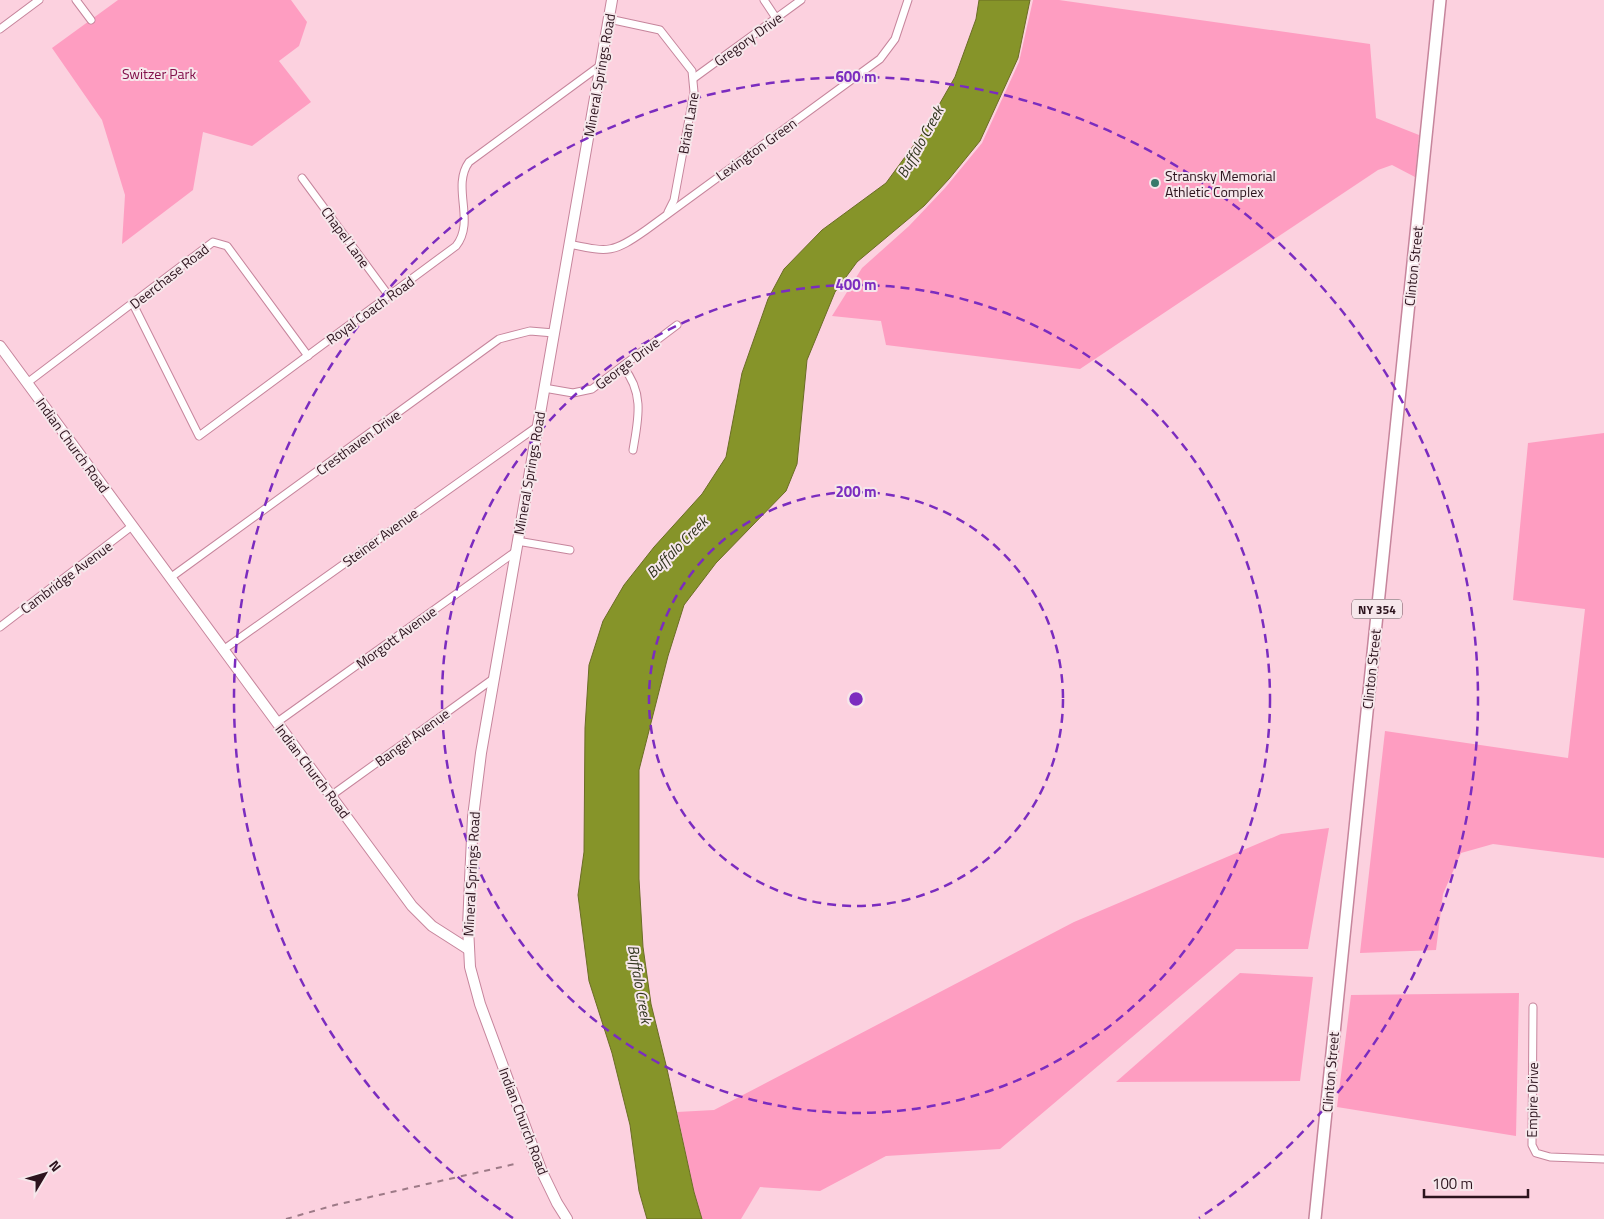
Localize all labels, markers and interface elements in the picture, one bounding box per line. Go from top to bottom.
street label: Gregory Drive [709,7,787,71]
street label: Mineral Springs Road [578,12,620,138]
park label: Switzer Park [122,63,196,84]
text: 600 m [835,65,877,88]
street label: Brian Lane [672,90,704,156]
water label: Buffalo Creek [891,100,950,182]
street label: Lexington Green [711,112,801,186]
place label: Stransky Memorial Athletic Complex [1165,165,1276,202]
marker: Stransky Memorial Athletic Complex [1149,177,1161,189]
street label: Chapel Lane [317,202,375,272]
street label: Clinton Street [1398,225,1428,307]
street label: Deerchase Road [125,238,213,314]
street label: Royal Coach Road [322,271,418,349]
text: 400 m [835,273,877,296]
street label: George Drive [590,332,664,394]
street label: Indian Church Road [31,393,115,497]
street label: Cresthaven Drive [311,404,405,480]
street label: Mineral Springs Road [508,410,550,536]
text: 200 m [835,480,877,503]
street label: Steiner Avenue [338,502,422,572]
water label: Buffalo Creek [641,509,715,583]
street label: Cambridge Avenue [16,535,116,619]
road number: NY 354 [1352,600,1402,618]
street label: Morgott Avenue [351,601,441,673]
street label: Clinton Street [1356,628,1386,710]
centre of rings [847,690,865,708]
street label: Bangel Avenue [370,703,454,771]
street label: Indian Church Road [271,719,355,823]
street label: Mineral Springs Road [457,811,485,937]
water label: Buffalo Creek [622,943,659,1027]
street label: Clinton Street [1316,1031,1344,1113]
street label: Empire Drive [1521,1062,1543,1138]
street label: Indian Church Road [494,1064,554,1178]
north arrow [20,1149,70,1199]
text: N [44,1155,67,1176]
scale bar [1424,1166,1528,1198]
text: 100 m [1432,1172,1473,1195]

